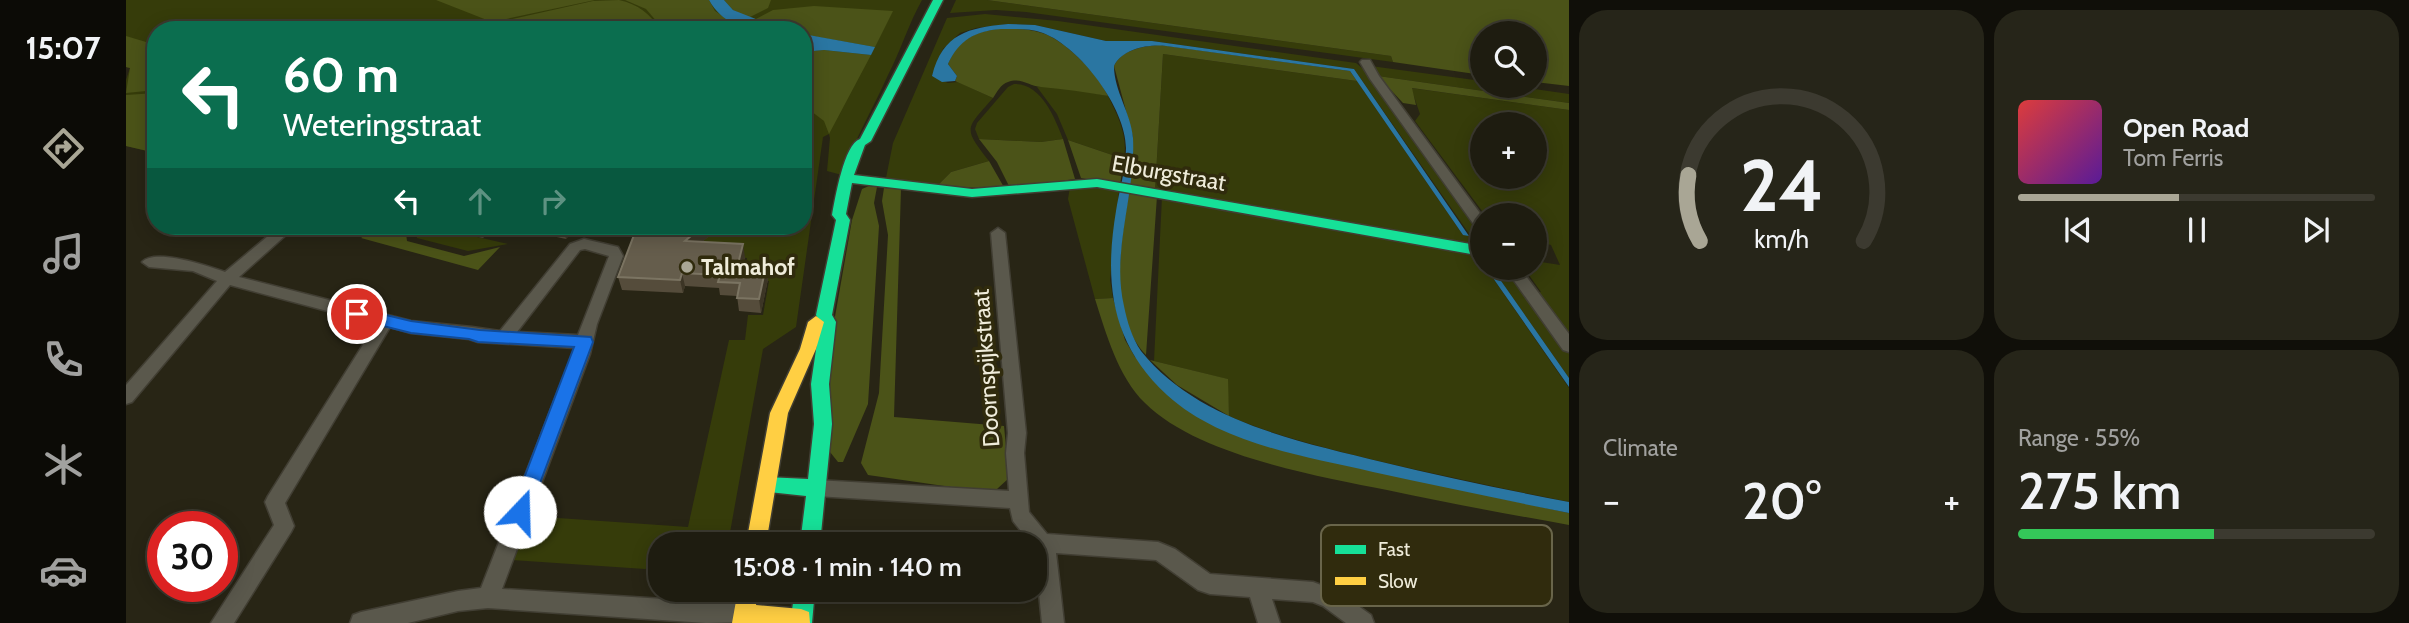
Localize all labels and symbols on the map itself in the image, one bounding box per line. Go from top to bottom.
street label: Elburgstraat [1110,149,1229,197]
place label: Talmahof [701,253,795,281]
marker: Talmahof [679,259,695,275]
pin [327,284,387,344]
street label: Doornspijkstraat [966,288,1005,448]
position arrow [483,475,557,549]
speed limit sign: 30 [147,511,238,602]
legend [1321,525,1552,606]
text: Fast [1378,538,1411,561]
text: Slow [1378,570,1418,593]

